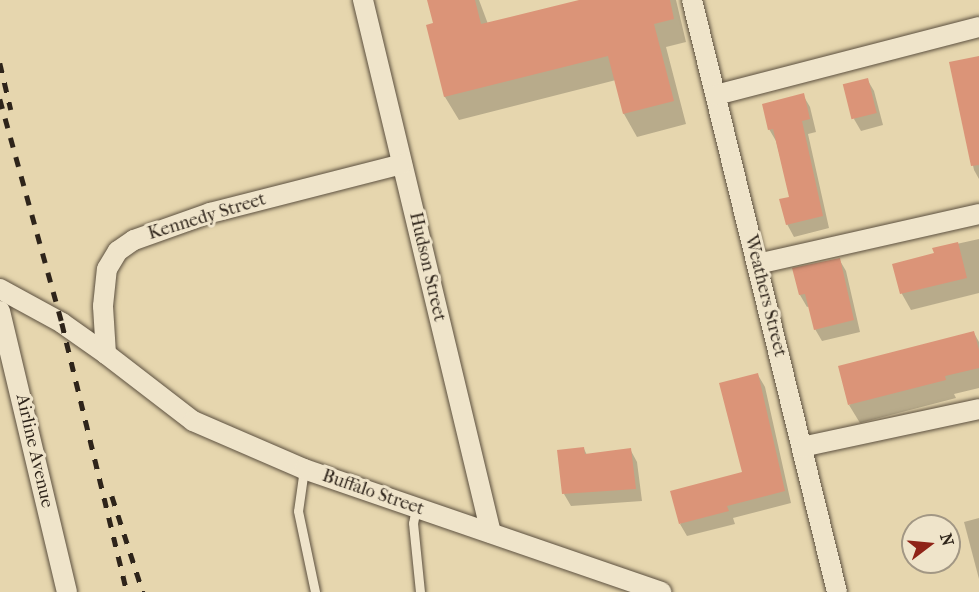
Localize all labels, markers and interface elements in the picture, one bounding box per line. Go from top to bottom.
street label: Kennedy Street [146,189,268,245]
street label: Hudson Street [404,210,450,324]
street label: Weathers Street [739,233,791,359]
street label: Airline Avenue [10,392,58,510]
street label: Buffalo Street [319,466,427,520]
north arrow [901,514,961,574]
text: N [936,531,958,548]

